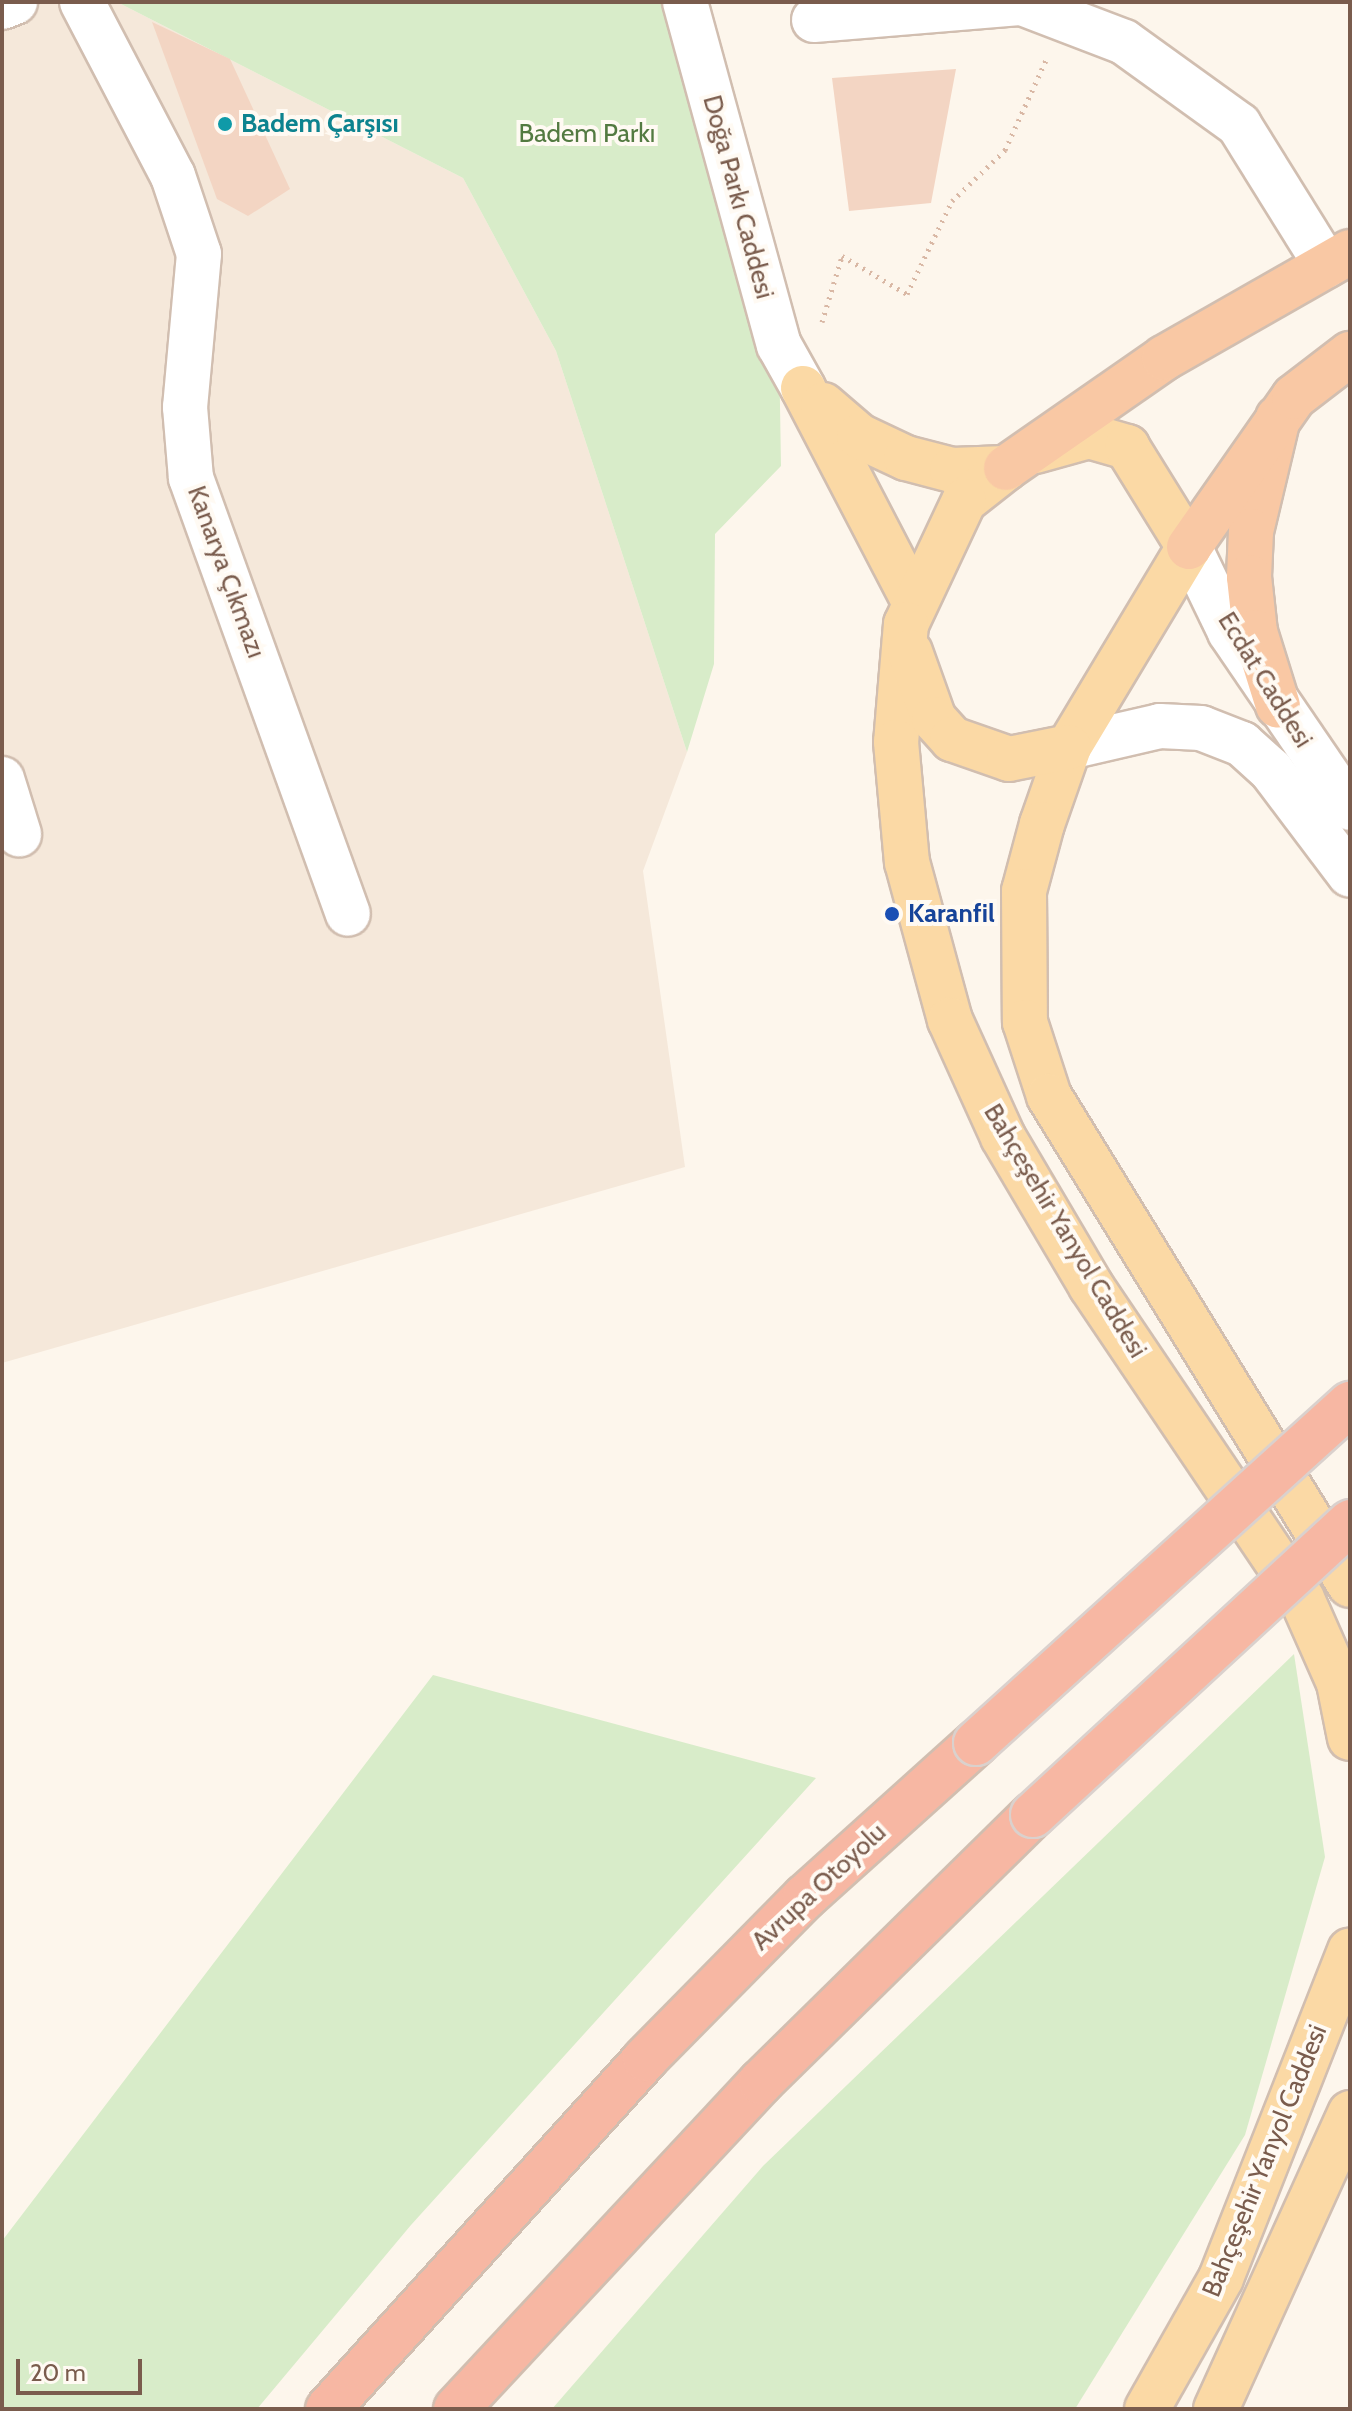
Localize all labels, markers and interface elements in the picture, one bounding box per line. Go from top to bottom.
street label: Doğa Parkı Caddesi [696,92,780,302]
place label: Badem Çarşısı [241,108,399,140]
marker: Badem Çarşısı [216,115,234,133]
park label: Badem Parkı [519,118,655,150]
street label: Kanarya Çıkmazı [180,482,272,662]
street label: Ecdat Caddesi [1211,607,1319,753]
place label: Karanfil [908,898,995,930]
marker: Karanfil [883,905,901,923]
street label: Bahçeşehir Yanyol Caddesi [977,1098,1153,1364]
street label: Avrupa Otoyolu [745,1817,893,1957]
street label: Bahçeşehir Yanyol Caddesi [1196,2020,1334,2302]
scale bar [20,2343,146,2393]
text: 20 m [30,2358,86,2387]

